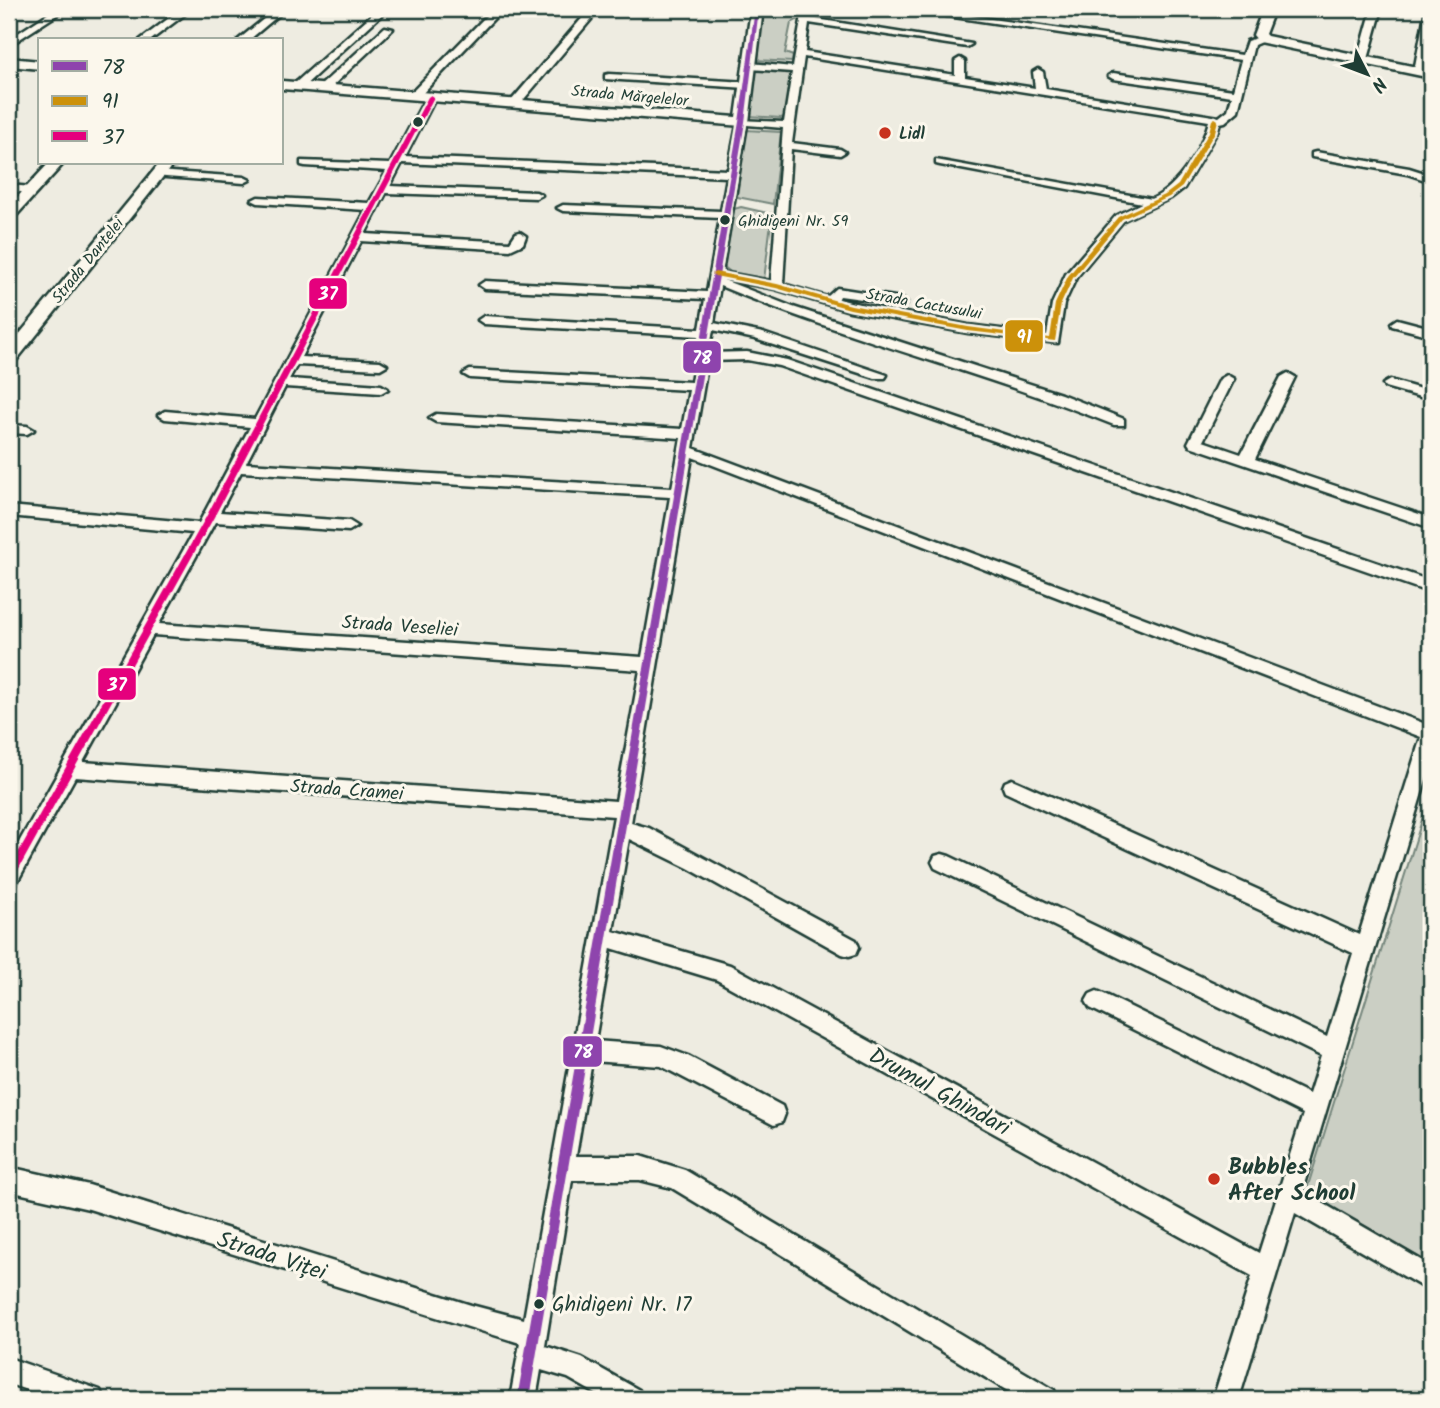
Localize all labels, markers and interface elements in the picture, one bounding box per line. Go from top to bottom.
legend [38,38,284,164]
north arrow [1332,38,1402,108]
text: 78 [102,52,125,85]
text: N [1363,70,1393,99]
street label: Strada Mărgelelor [570,79,691,114]
text: 91 [102,86,119,119]
unlabelled marker [411,115,425,129]
text: 37 [102,122,125,155]
place label: Lidl [899,122,926,147]
marker: Lidl [877,125,893,141]
place label: Ghidigeni Nr. 59 [738,209,848,234]
street label: Strada Dantelei [46,212,131,309]
marker: Ghidigeni Nr. 59 [718,213,732,227]
line badge: 37 [308,277,348,310]
text: 37 [317,280,339,310]
street label: Strada Cactusului [864,282,985,327]
line badge: 91 [1004,319,1044,353]
text: 91 [1016,323,1032,353]
line badge: 78 [682,340,722,374]
text: 78 [692,344,713,374]
street label: Strada Veseliei [341,608,460,646]
line badge: 37 [97,667,137,701]
text: 37 [106,671,128,701]
street label: Strada Cramei [289,772,406,810]
line badge: 78 [562,1035,603,1068]
text: 78 [573,1038,594,1068]
street label: Drumul Ghindari [862,1039,1018,1147]
place label: Bubbles After School [1228,1150,1356,1212]
marker: Bubbles After School [1206,1171,1222,1187]
street label: Strada Viței [212,1222,332,1292]
place label: Ghidigeni Nr. 17 [552,1289,693,1322]
marker: Ghidigeni Nr. 17 [532,1297,546,1311]

